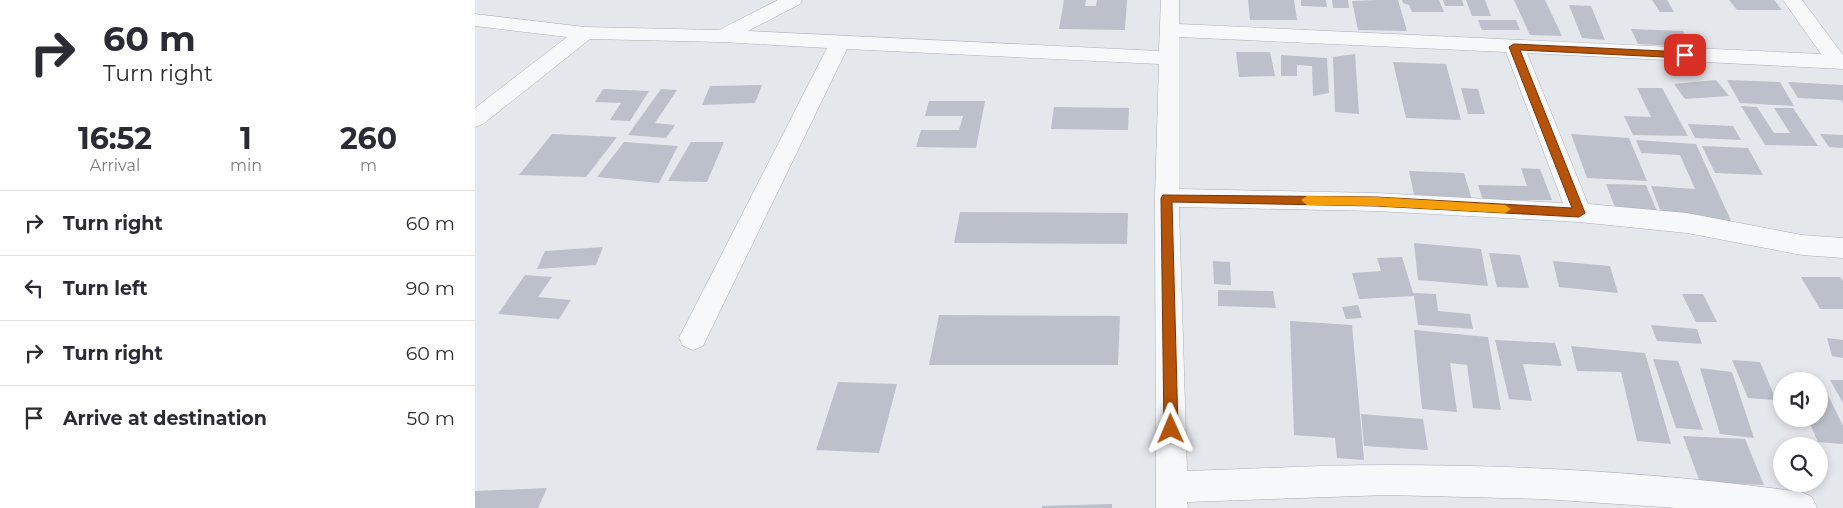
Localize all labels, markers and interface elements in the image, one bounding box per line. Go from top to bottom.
text: 60 m [103,17,196,60]
icon: right [20,20,85,85]
pin [1664,34,1706,76]
icon: arrive [1671,41,1699,69]
text: Turn right [103,60,213,87]
text: 16:52 [78,120,152,157]
text: 1 [240,120,252,157]
text: 260 [340,120,397,157]
text: Arrival [90,156,140,175]
text: min [230,156,262,175]
text: m [360,156,377,175]
icon: right [20,209,48,237]
text: Turn right [63,212,163,235]
text: 60 m [406,212,455,235]
icon: left [20,274,48,302]
text: Turn left [63,277,148,300]
text: 90 m [406,277,455,300]
icon: right [20,339,48,367]
text: Turn right [63,342,163,365]
text: 60 m [406,342,455,365]
map controls [1773,372,1828,492]
button: sound [1773,372,1828,427]
position arrow [1144,402,1196,454]
icon: arrive [20,404,48,432]
text: Arrive at destination [63,407,267,430]
text: 50 m [407,407,455,430]
button: search [1773,437,1828,492]

